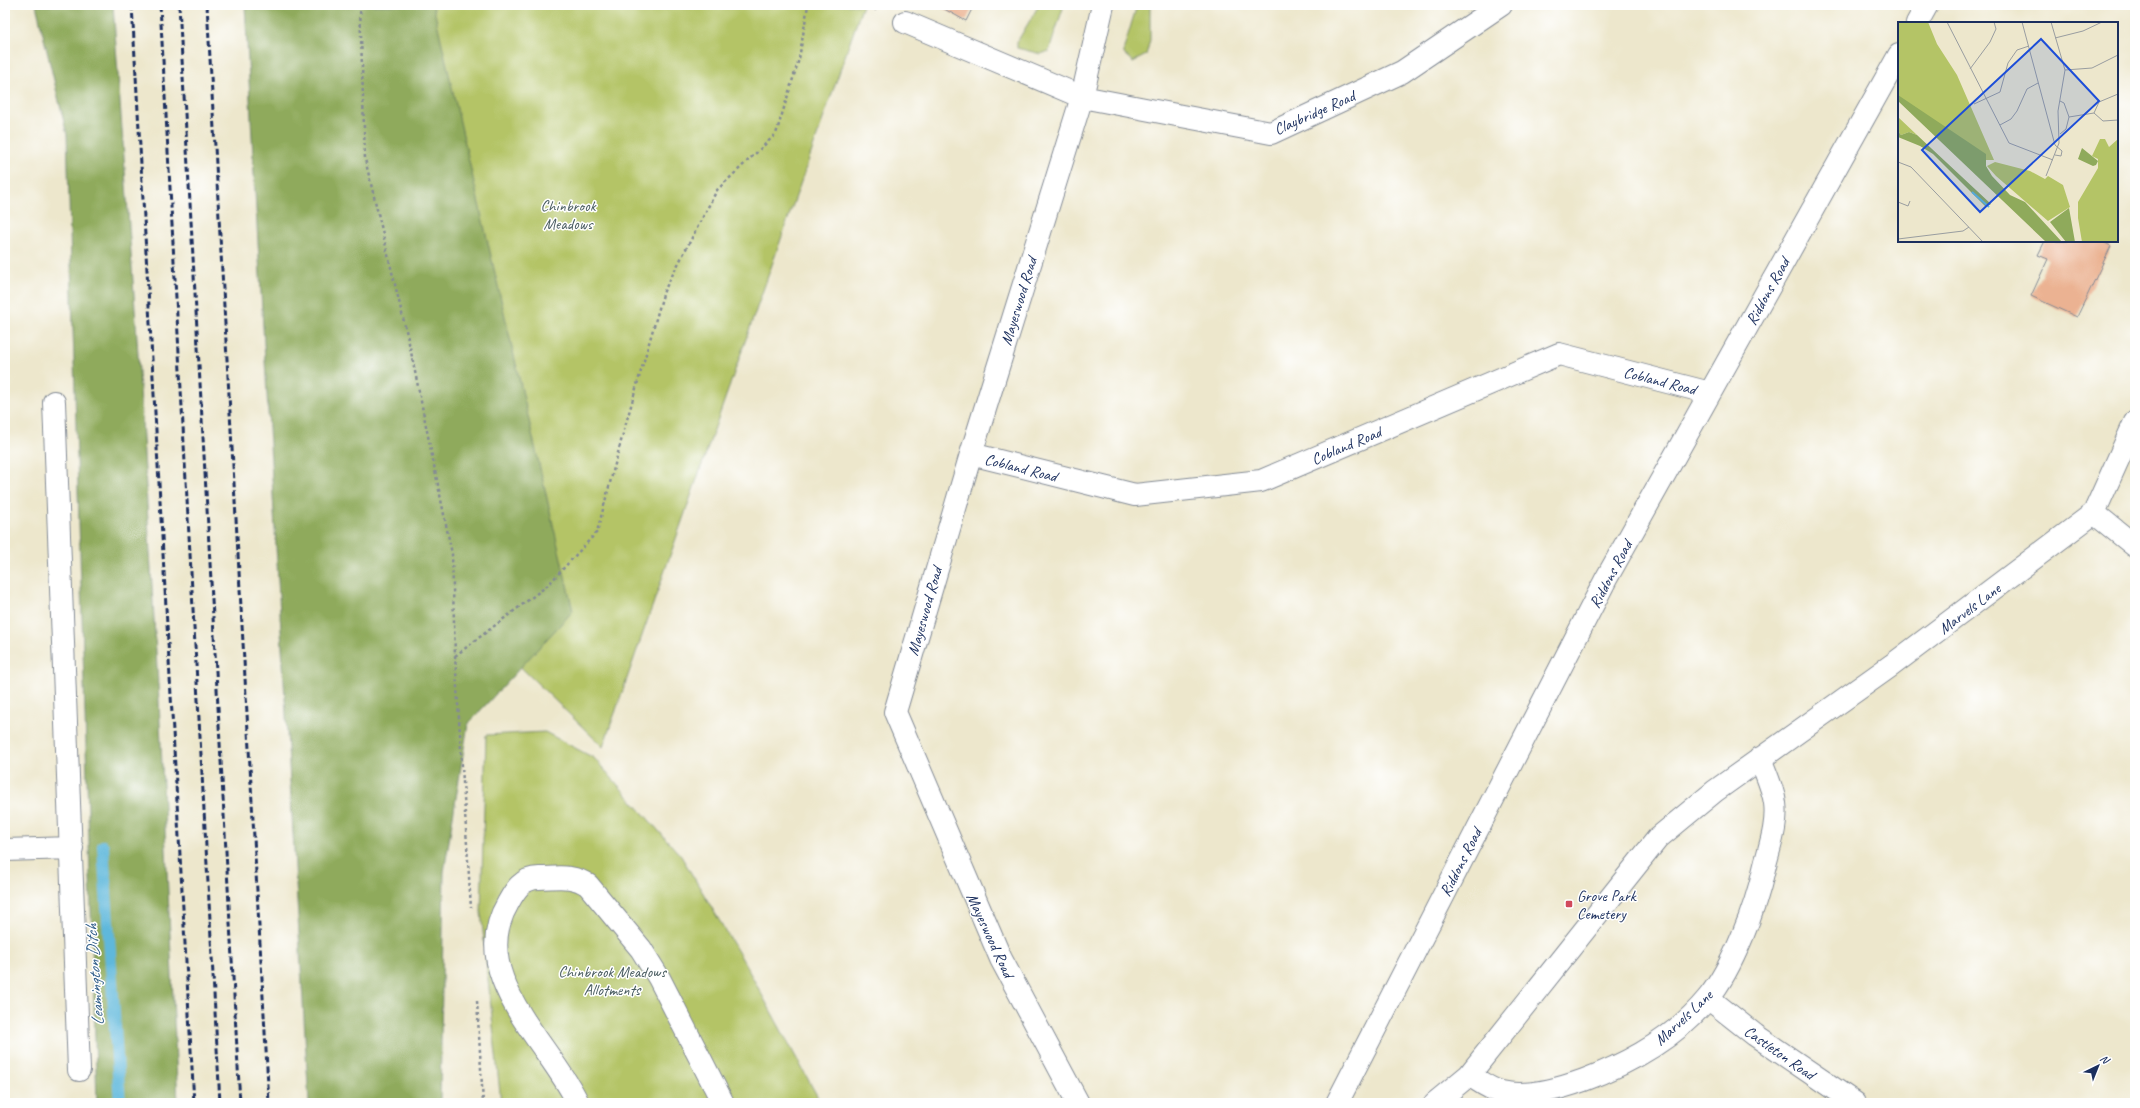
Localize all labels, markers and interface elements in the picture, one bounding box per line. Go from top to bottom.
inset map [1898,22,2118,242]
street label: Claybridge Road [1271,85,1360,140]
park label: Chinbrook Meadows [540,196,597,234]
street label: Mayeswood Road [996,252,1043,348]
street label: Riddons Road [1741,252,1796,329]
street label: Cobland Road [1621,362,1701,400]
street label: Cobland Road [1308,421,1387,470]
street label: Cobland Road [982,449,1062,487]
street label: Riddons Road [1585,535,1638,612]
street label: Mayeswood Road [903,562,948,658]
street label: Marvels Lane [1935,578,2006,639]
street label: Riddons Road [1435,823,1488,900]
place label: Grove Park Cemetery [1577,886,1637,924]
street label: Mayeswood Road [962,890,1020,983]
marker: Grove Park Cemetery [1564,899,1574,909]
water label: Leamington Ditch [80,922,109,1026]
park label: Chinbrook Meadows Allotments [558,962,667,1000]
street label: Marvels Lane [1650,984,1718,1050]
street label: Castleton Road [1740,1021,1821,1086]
north arrow [2078,1046,2118,1086]
text: N [2098,1051,2114,1068]

